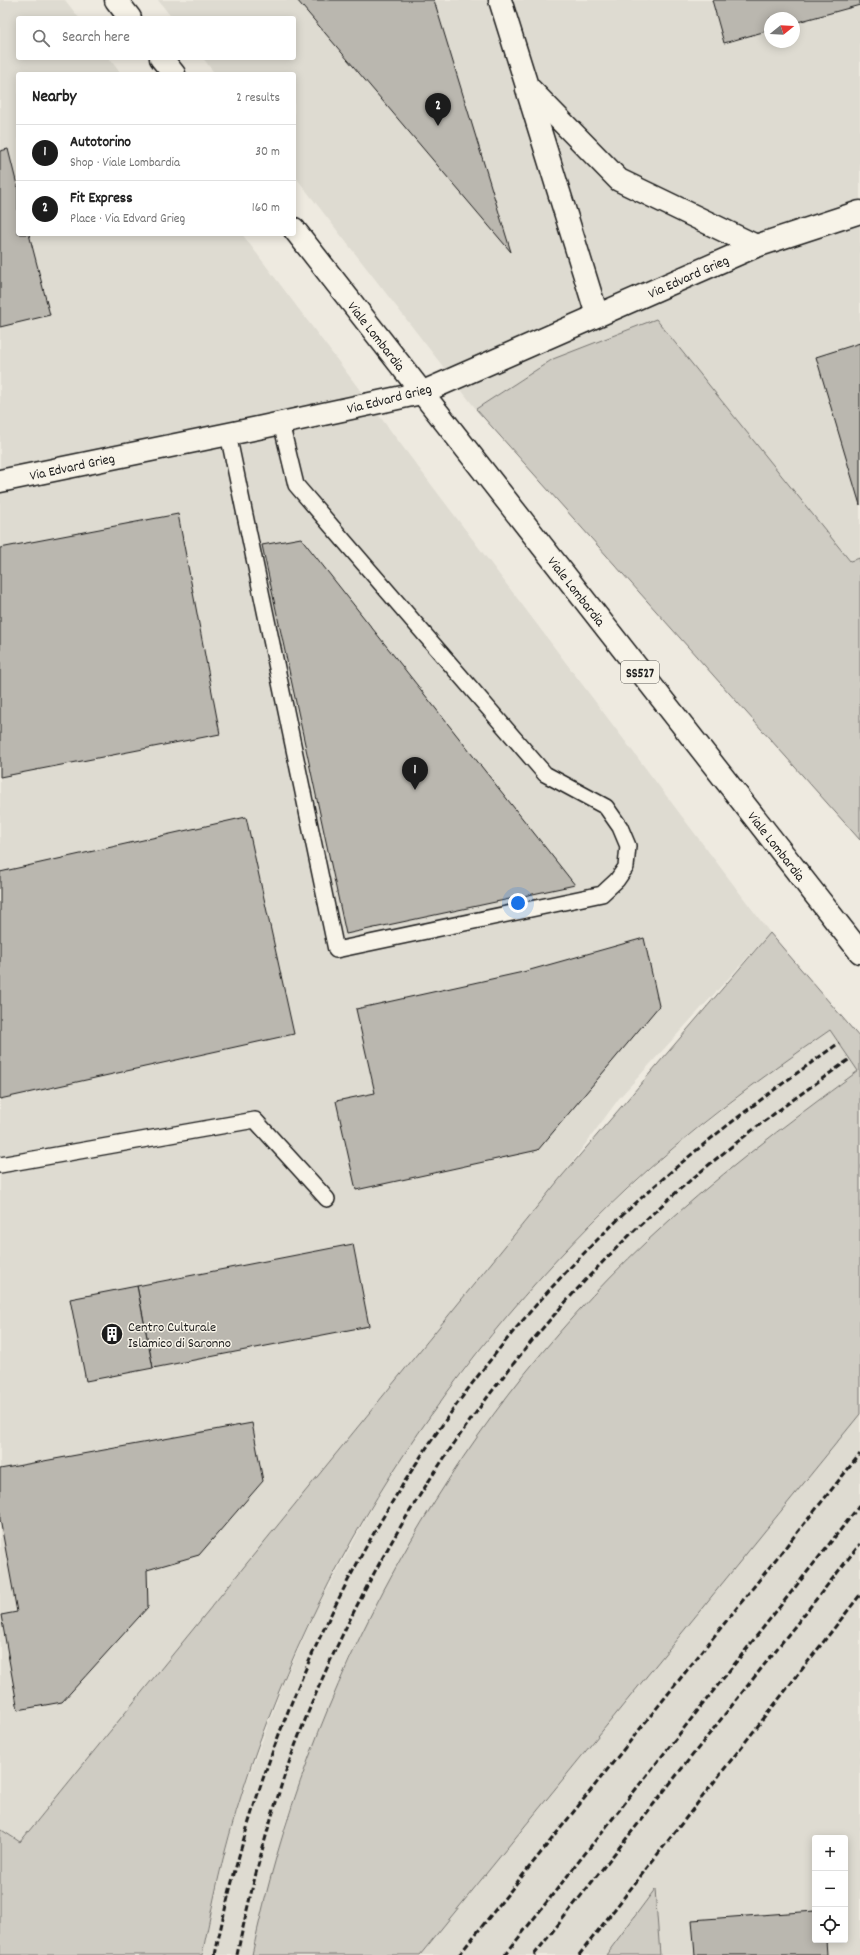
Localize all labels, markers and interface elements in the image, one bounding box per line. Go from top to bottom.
north arrow [764,12,800,48]
search box [16,16,296,60]
icon: search [30,27,52,49]
text: Search here [62,27,130,49]
text: Nearby [32,86,76,110]
text: 2 results [236,89,280,108]
pin: 2 [425,93,451,126]
text: Autotorino [70,132,131,154]
text: 1 [44,143,46,162]
text: 30 m [255,143,280,162]
text: Shop · Viale Lombardia [70,154,180,173]
text: Fit Express [70,188,133,210]
text: 2 [42,199,48,218]
text: 160 m [252,199,280,218]
text: Place · Via Edvard Grieg [70,210,185,229]
street label: Via Edvard Grieg [645,251,732,305]
street label: Viale Lombardia [342,298,409,377]
street label: Via Edvard Grieg [345,380,434,420]
street label: Via Edvard Grieg [28,449,117,487]
street label: Viale Lombardia [542,553,609,632]
road number: SS527 [621,661,659,683]
pin: 1 [402,757,428,790]
street label: Viale Lombardia [742,808,809,887]
your location [508,893,528,913]
place label: Centro Culturale Islamico di Saronno [128,1318,231,1354]
building icon: Centro Culturale Islamico di Saronno [99,1321,125,1347]
map controls [812,1835,848,1943]
button: + [812,1835,848,1871]
button: − [812,1871,848,1907]
button: locate [812,1907,848,1943]

